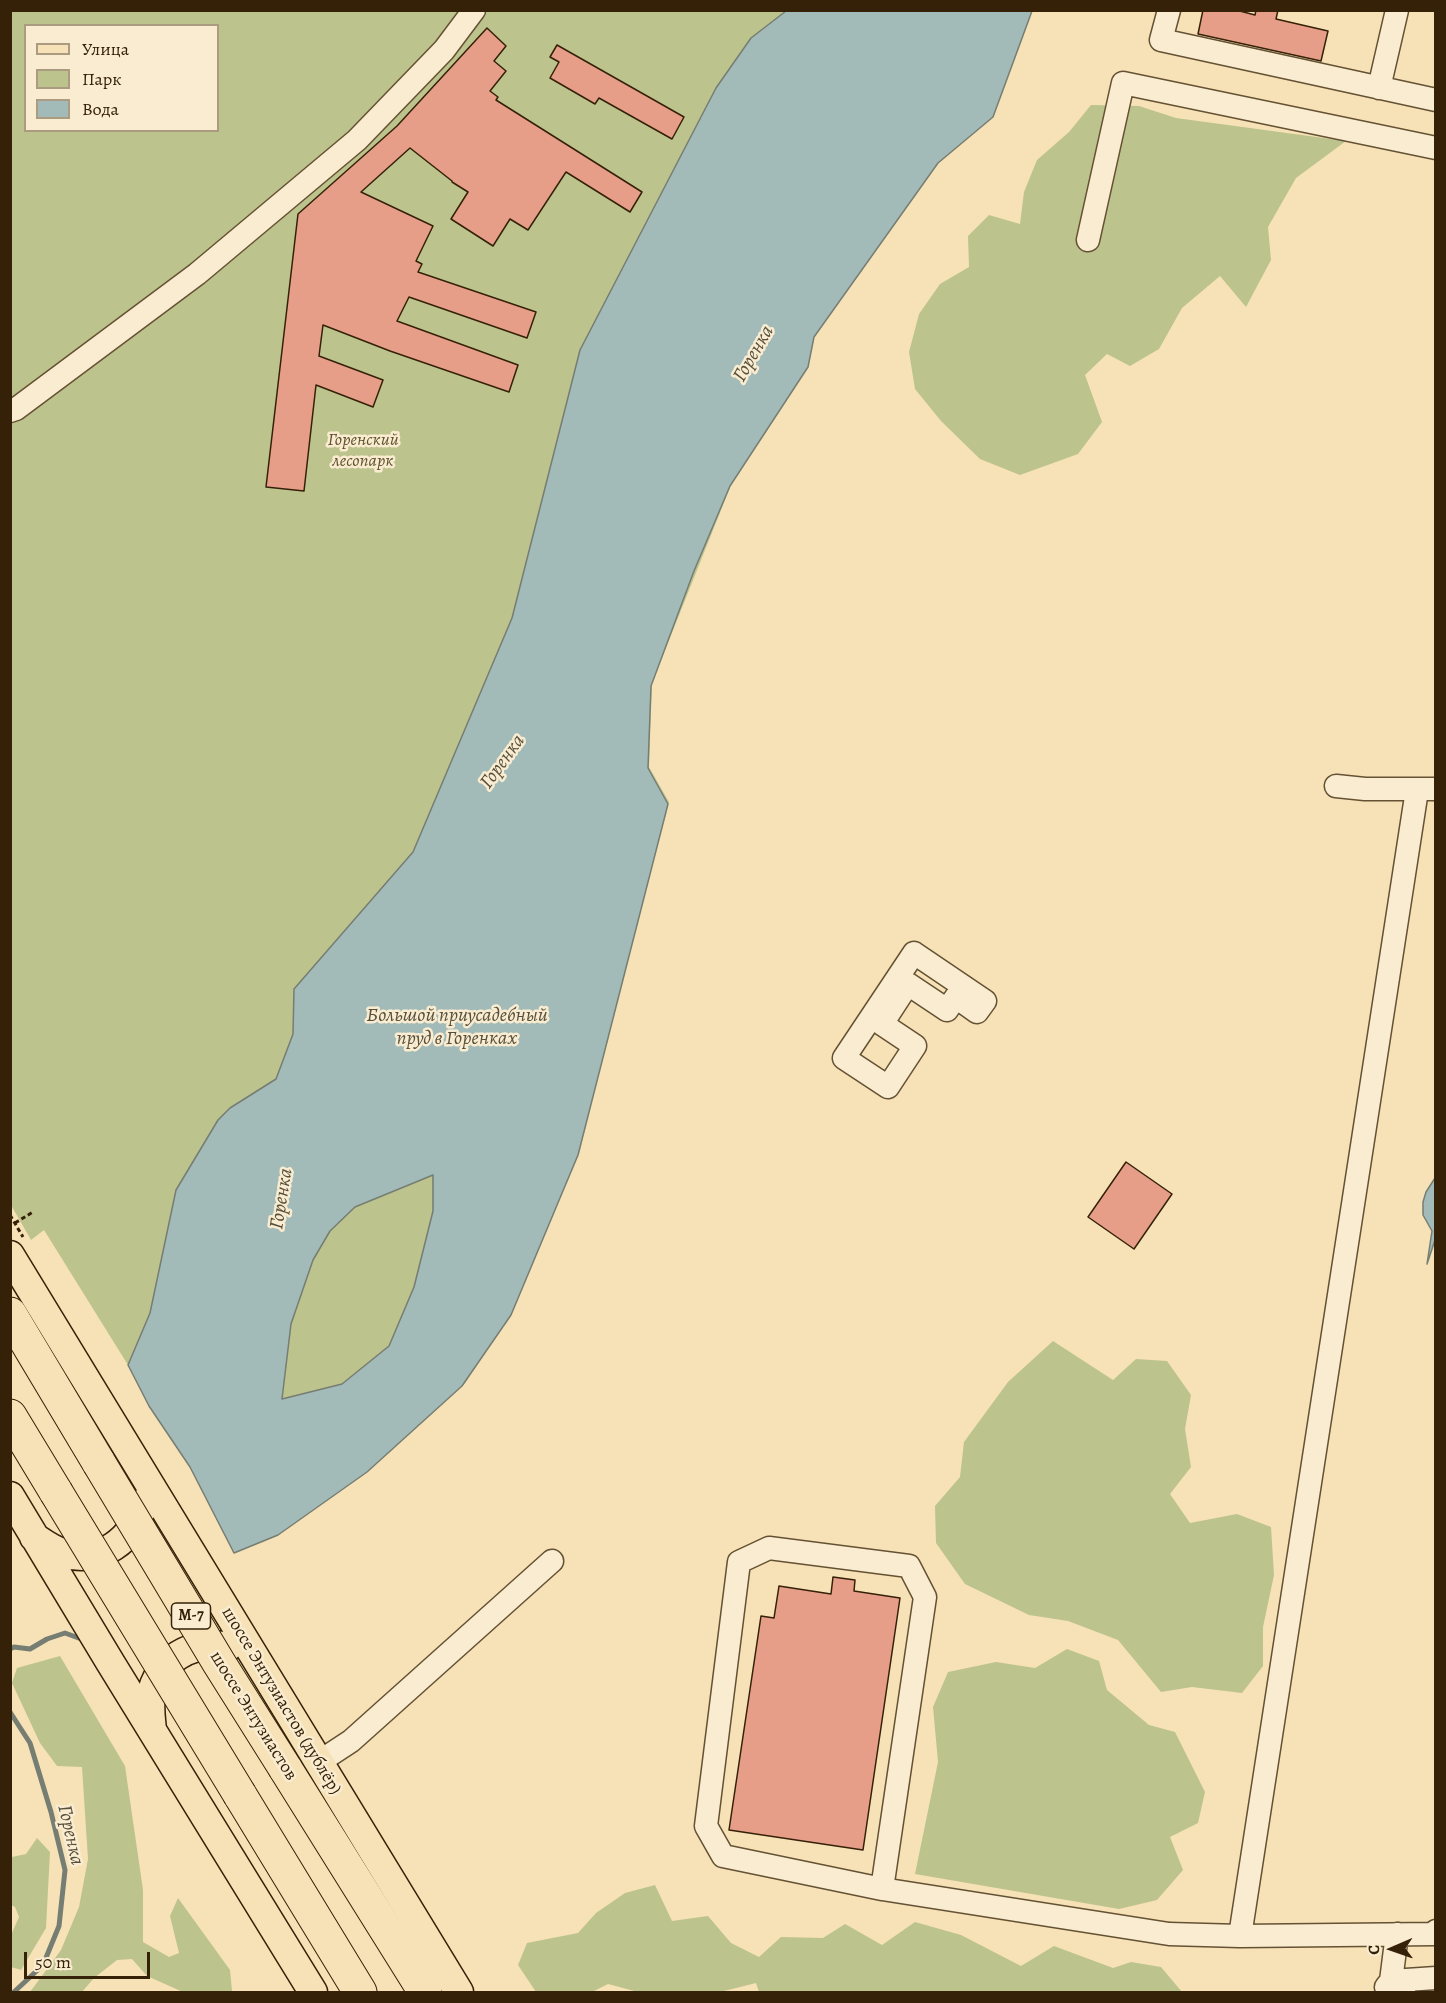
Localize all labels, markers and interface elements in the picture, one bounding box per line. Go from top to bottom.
legend [24,24,219,132]
text: Улица [82,37,129,61]
text: Парк [82,67,122,91]
text: Вода [82,97,119,121]
water label: Горенка [728,321,780,387]
park label: Горенский лесопарк [327,430,399,472]
water label: Горенка [475,730,531,794]
water label: Большой приусадебный пруд в Горенках [366,1004,548,1051]
water label: Горенка [265,1167,299,1231]
road number: М-7 [172,1603,210,1629]
street label: шоссе Энтузиастов (дублёр) [216,1603,346,1799]
street label: шоссе Энтузиастов [205,1647,301,1785]
water label: Горенка [51,1802,89,1868]
north arrow [1362,1919,1422,1979]
scale bar [27,1940,153,1978]
text: С [1363,1944,1385,1955]
text: 50 m [35,1950,71,1974]

